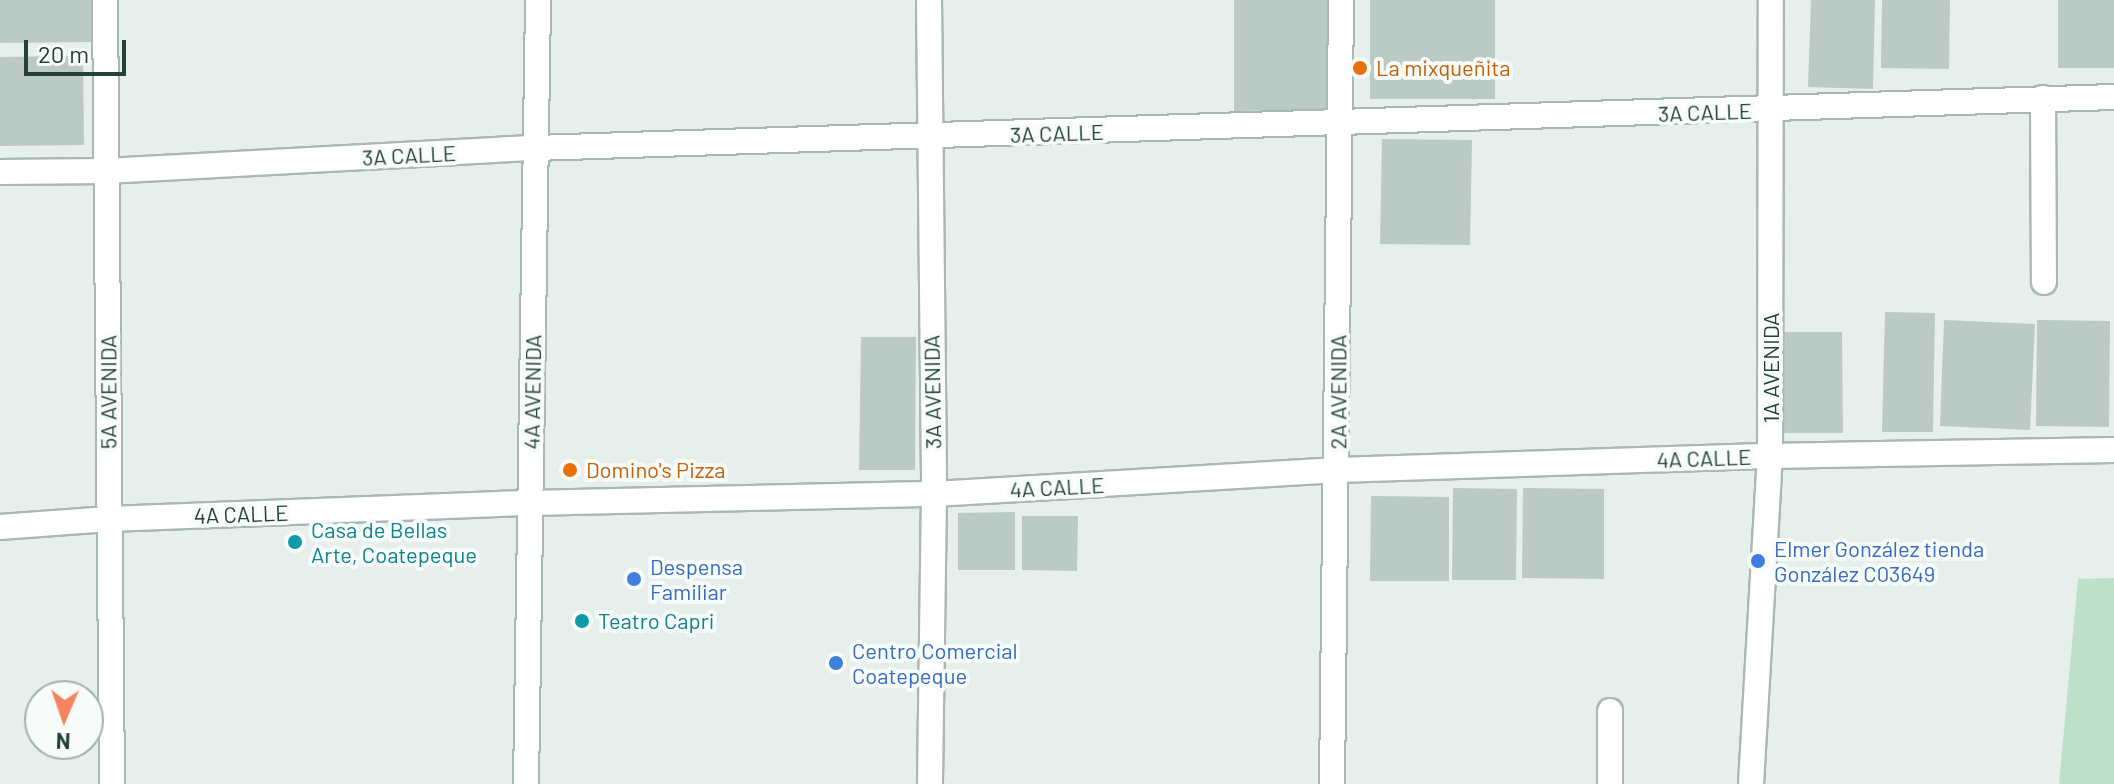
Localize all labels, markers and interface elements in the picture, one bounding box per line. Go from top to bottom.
scale bar [28,24,130,74]
text: 20 m [38,39,89,68]
place label: La mixqueñita [1376,55,1511,81]
marker: La mixqueñita [1351,59,1369,77]
street label: 3A CALLE [1658,97,1752,127]
street label: 3A CALLE [1010,118,1104,148]
street label: 3A CALLE [361,139,457,171]
street label: 1A AVENIDA [1758,313,1784,423]
street label: 4A AVENIDA [518,334,546,450]
street label: 5A AVENIDA [95,335,121,449]
street label: 3A AVENIDA [918,335,946,449]
street label: 2A AVENIDA [1325,335,1351,449]
street label: 4A CALLE [1656,443,1752,473]
place label: Domino's Pizza [586,457,726,483]
marker: Domino's Pizza [561,461,579,479]
street label: 4A CALLE [1009,471,1105,503]
street label: 4A CALLE [193,499,289,529]
place label: Casa de Bellas Arte, Coatepeque [311,516,477,568]
marker: Casa de Bellas Arte, Coatepeque [286,533,304,551]
place label: Elmer González tienda González C03649 [1774,535,1984,586]
marker: Elmer González tienda González C03649 [1749,552,1767,570]
place label: Despensa Familiar [650,553,743,604]
marker: Despensa Familiar [625,570,643,588]
place label: Teatro Capri [598,608,714,634]
marker: Teatro Capri [573,612,591,630]
place label: Centro Comercial Coatepeque [852,637,1018,688]
marker: Centro Comercial Coatepeque [827,654,845,672]
north arrow [24,680,104,760]
text: N [55,729,71,755]

